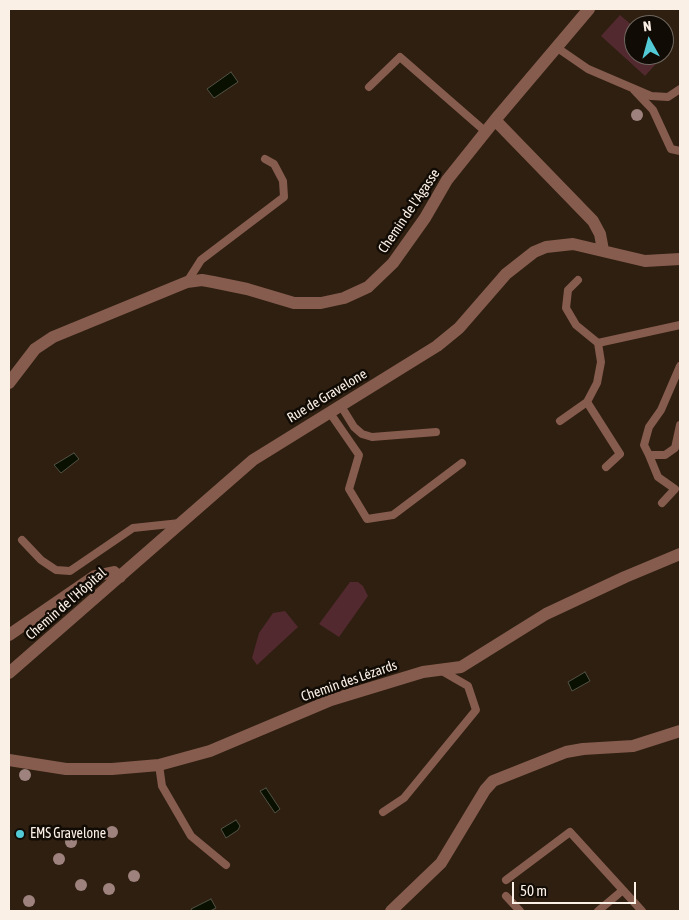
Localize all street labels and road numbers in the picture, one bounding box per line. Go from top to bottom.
street label: Chemin de l'Agasse [375,166,443,256]
street label: Rue de Gravelone [284,366,370,426]
street label: Chemin de l'Hôpital [22,564,110,644]
street label: Chemin des Lézards [299,657,399,705]

